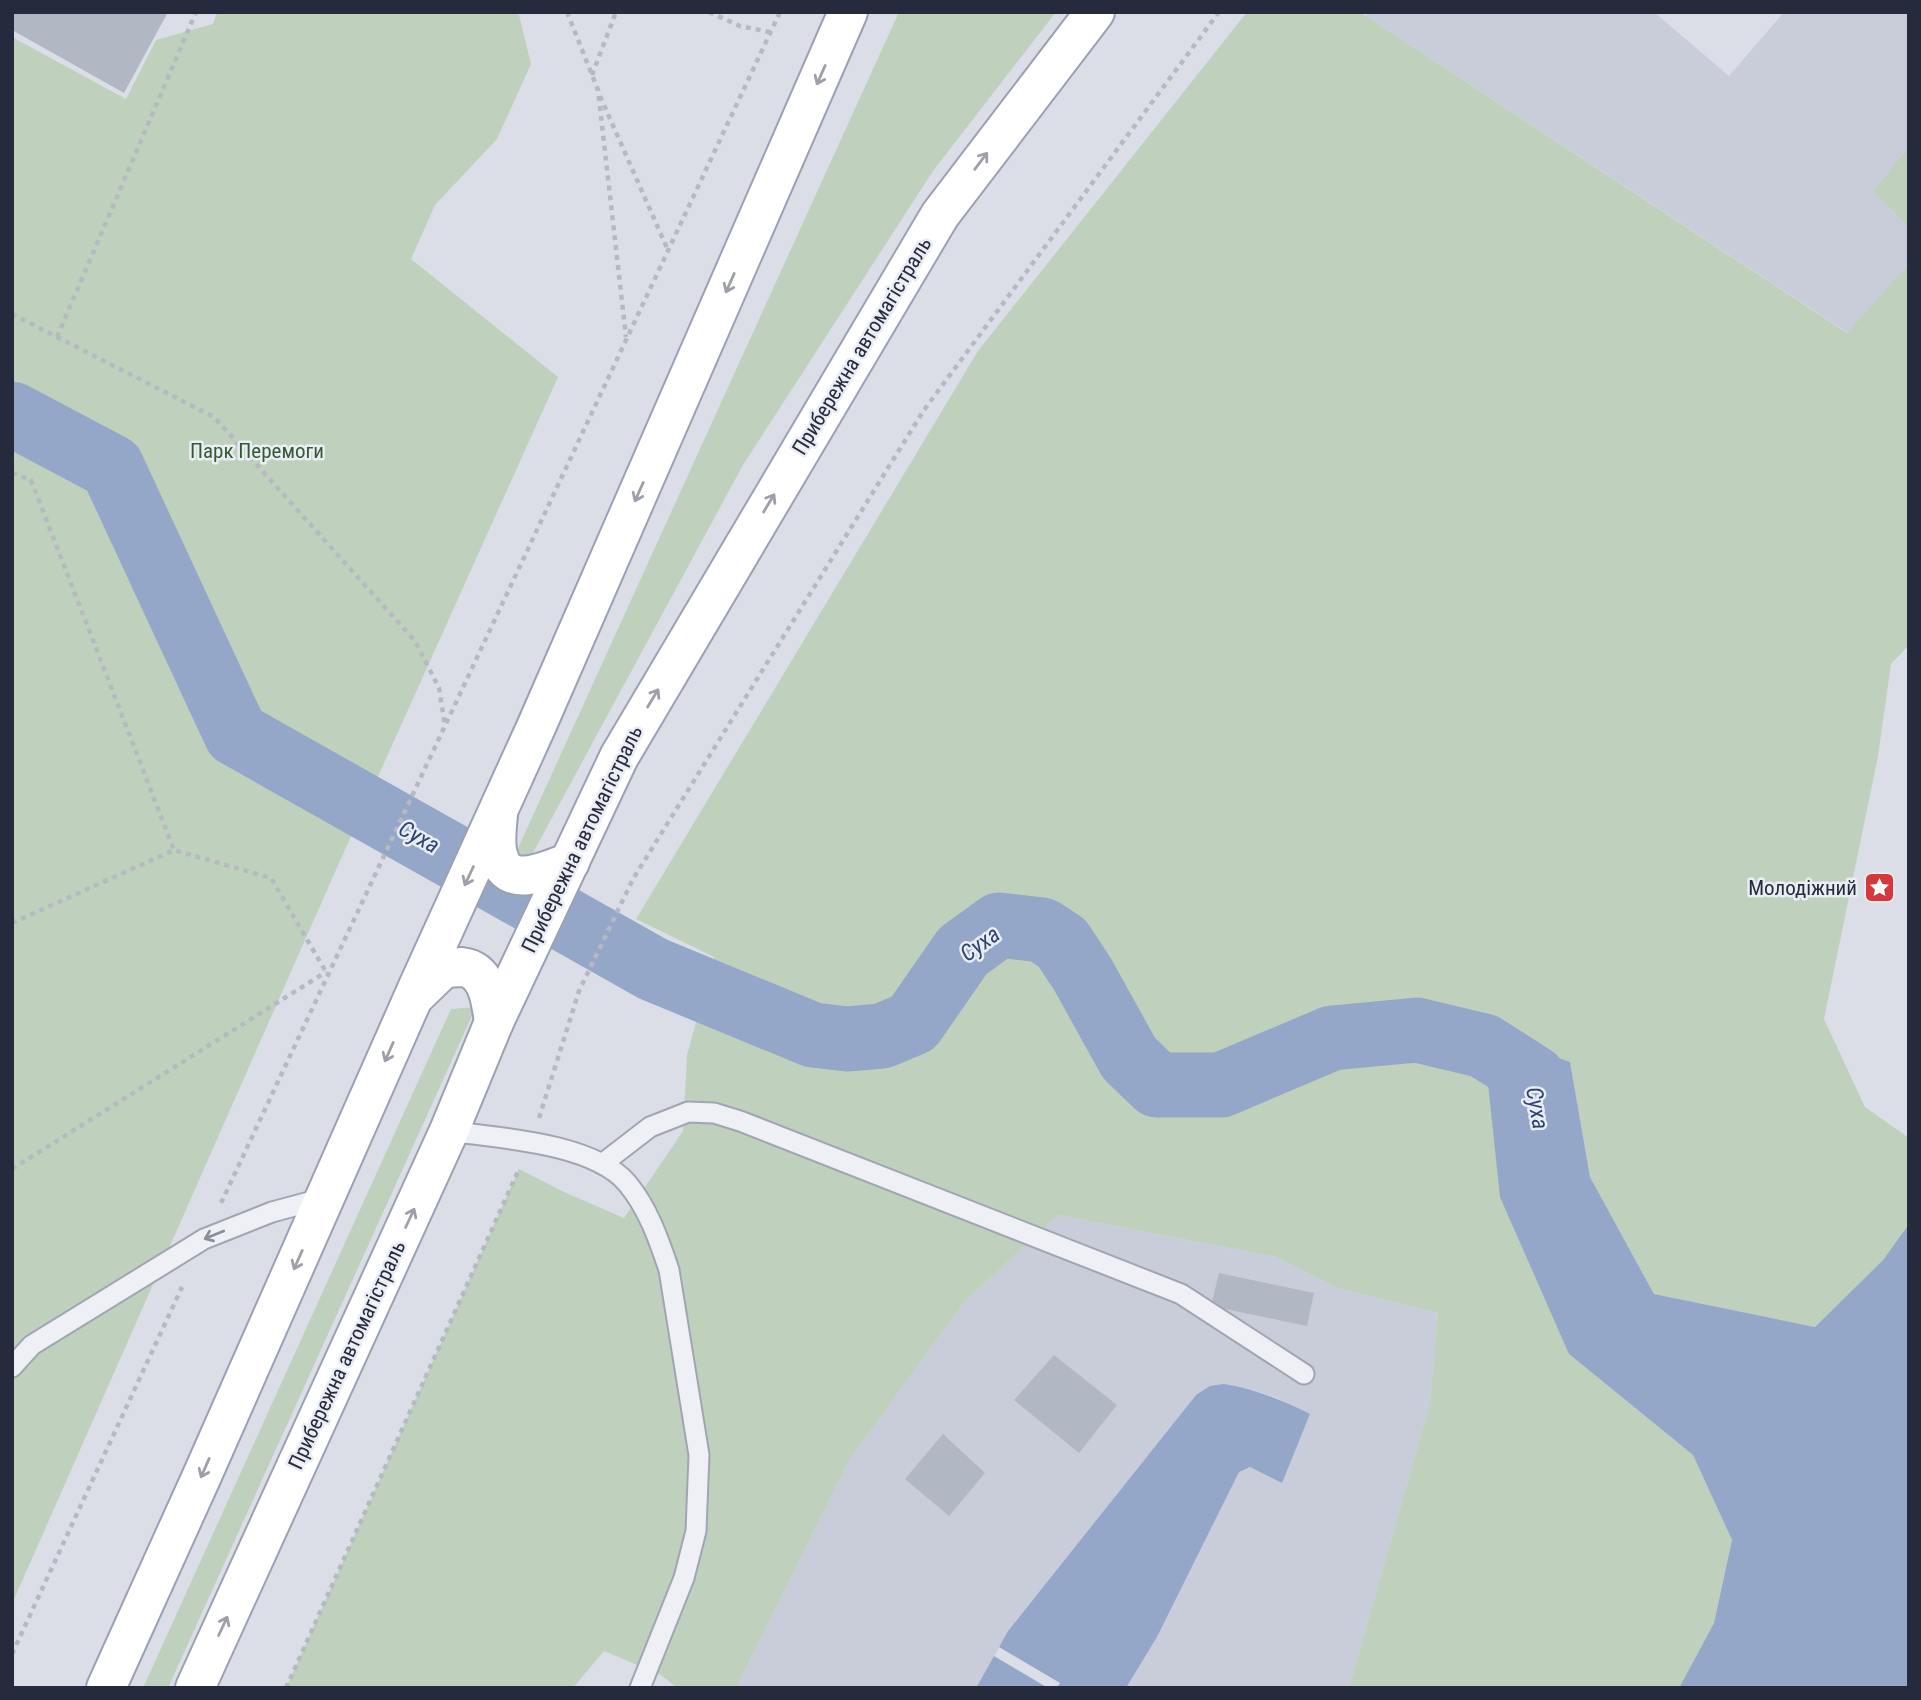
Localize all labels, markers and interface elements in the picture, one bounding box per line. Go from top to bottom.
one-way arrow [813,63,826,85]
one-way arrow [974,152,989,171]
street label: Прибережна автомагістраль [787,233,937,459]
one-way arrow [723,272,736,293]
park label: Парк Перемоги [190,439,324,463]
one-way arrow [632,481,645,502]
one-way arrow [763,493,777,513]
one-way arrow [647,689,661,709]
street label: Прибережна автомагістраль [517,722,647,956]
water label: Суха [394,815,444,859]
one-way arrow [461,865,475,886]
place icon: Молодіжний [1863,871,1897,905]
place label: Молодіжний [1748,876,1857,900]
water label: Суха [955,921,1005,967]
one-way arrow [382,1041,395,1062]
water label: Суха [1520,1085,1554,1131]
one-way arrow [403,1208,417,1229]
one-way arrow [204,1229,226,1242]
street label: Прибережна автомагістраль [283,1237,411,1473]
one-way arrow [291,1249,304,1270]
one-way arrow [198,1457,211,1478]
one-way arrow [217,1616,230,1637]

